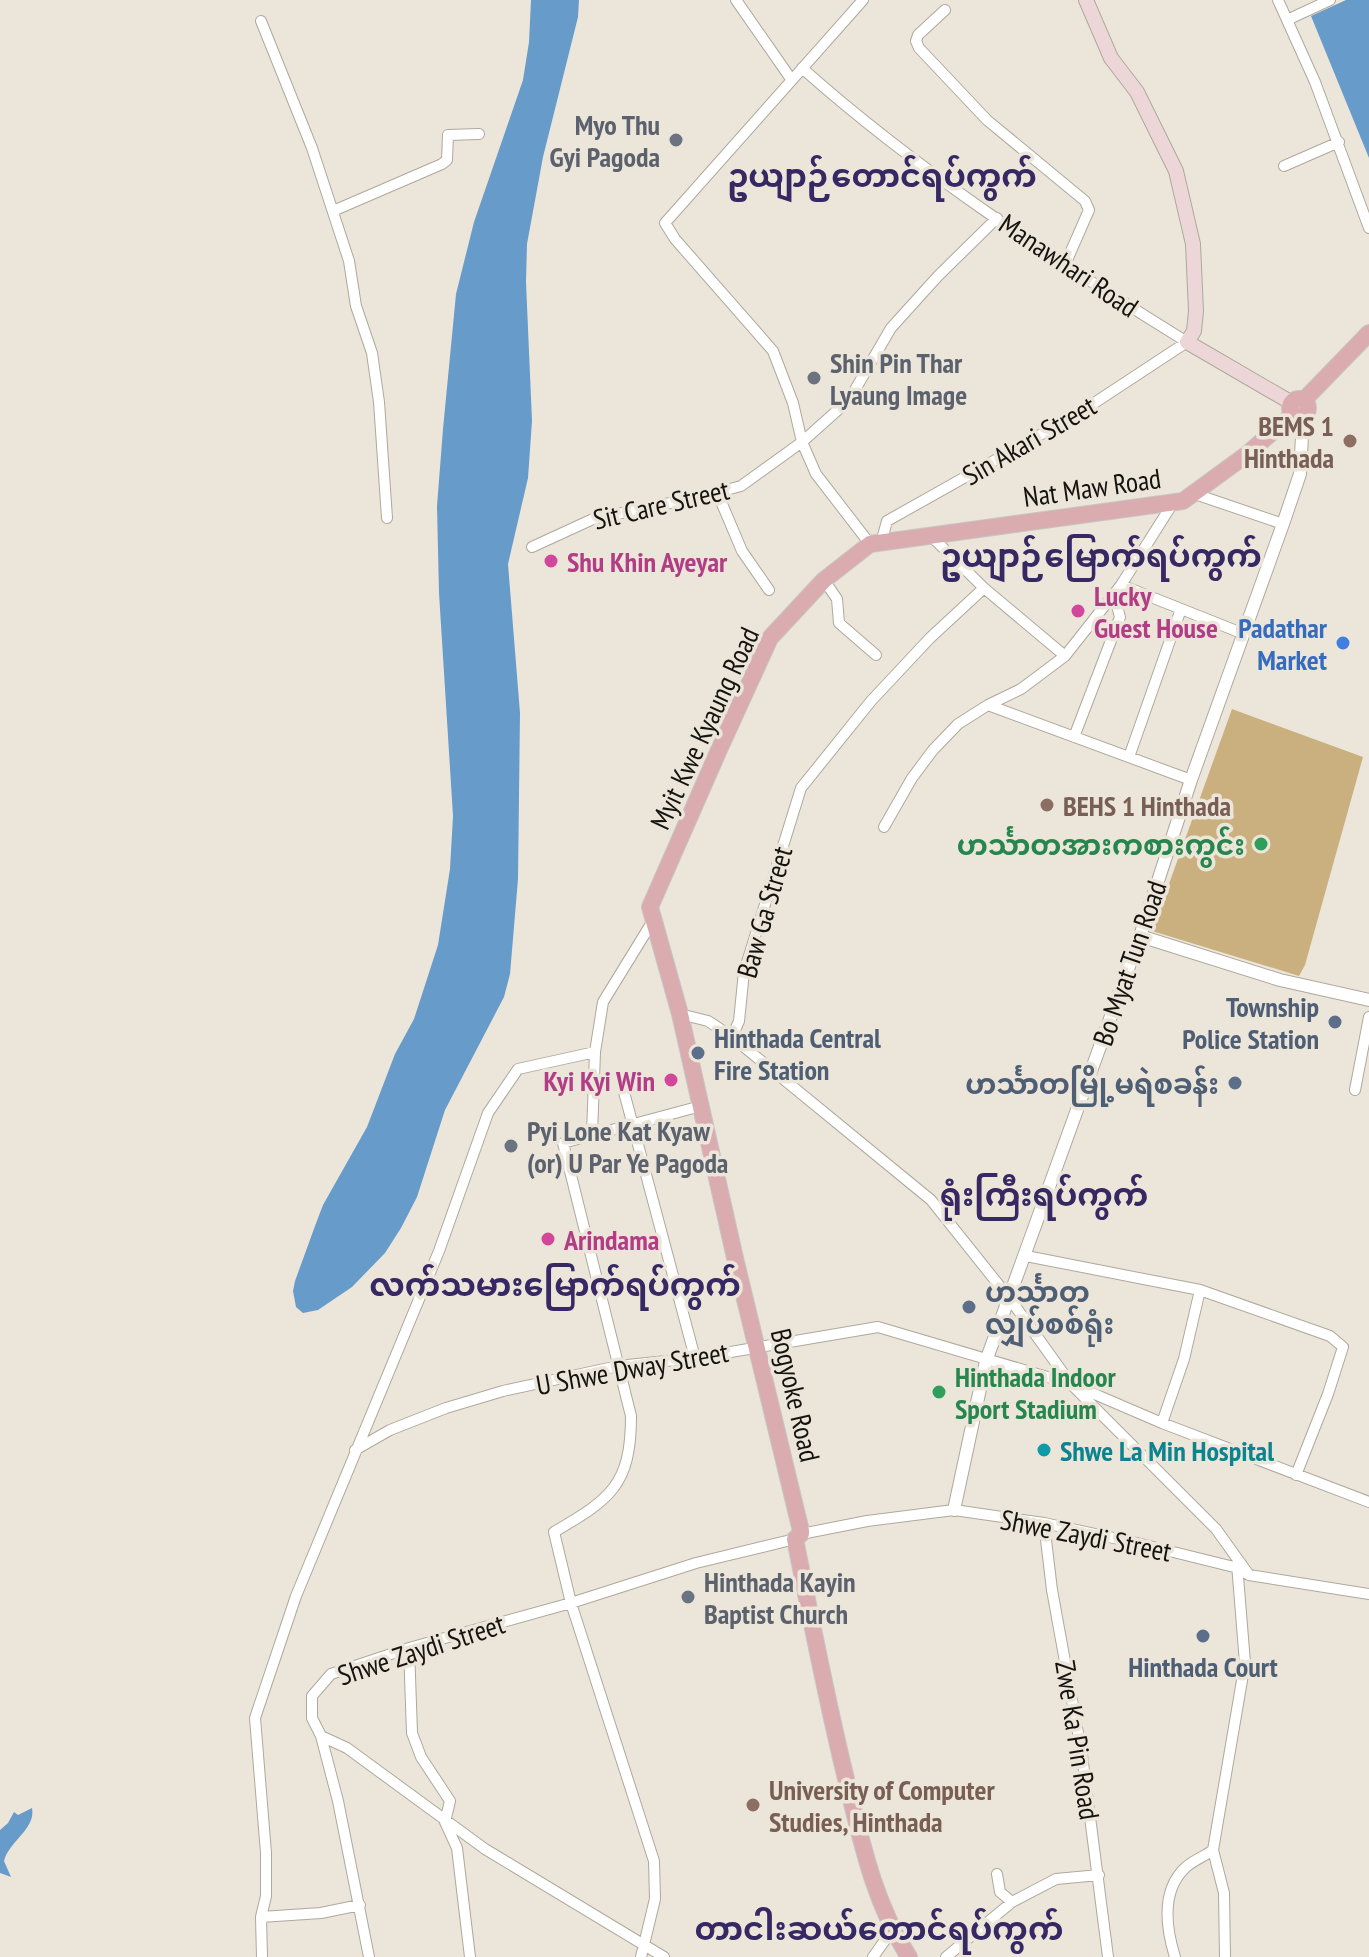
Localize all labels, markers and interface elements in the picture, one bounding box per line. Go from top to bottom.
place label: Myo Thu Gyi Pagoda [550,106,660,175]
marker: Myo Thu Gyi Pagoda [667,131,685,149]
district label: ဥယျာဉ်တောင်ရပ်ကွက် [727,154,1037,203]
street label: Manawhari Road [992,205,1146,325]
place label: Shin Pin Thar Lyaung Image [830,344,967,413]
marker: Shin Pin Thar Lyaung Image [805,369,823,387]
street label: Sin Akari Street [955,387,1103,493]
place label: BEMS 1 Hinthada [1244,407,1334,476]
marker: BEMS 1 Hinthada [1341,432,1359,450]
street label: Nat Maw Road [1021,459,1163,515]
street label: Sit Care Street [589,470,733,538]
district label: ဥယျာဉ်မြောက်ရပ်ကွက် [940,534,1262,583]
place label: Shu Khin Ayeyar [567,543,728,580]
marker: Shu Khin Ayeyar [542,552,560,570]
place label: Lucky Guest House [1094,577,1218,646]
marker: Lucky Guest House [1069,602,1087,620]
place label: Padathar Market [1238,609,1328,678]
street label: Myit Kwe Kyaung Road [641,621,767,835]
marker: Padathar Market [1334,634,1352,652]
place label: BEHS 1 Hinthada [1063,787,1231,824]
marker: BEHS 1 Hinthada [1038,796,1056,814]
place label: ဟင်္သာတအားကစားကွင်း [957,826,1245,868]
marker: ဟင်္သာတအားကစားကွင်း [1252,835,1270,853]
street label: Baw Ga Street [728,842,800,982]
street label: Bo Myat Tun Road [1084,876,1174,1050]
place label: Township Police Station [1182,988,1319,1057]
marker: Township Police Station [1326,1013,1344,1031]
place label: Hinthada Central Fire Station [714,1019,881,1088]
marker: Hinthada Central Fire Station [689,1044,707,1062]
place label: Kyi Kyi Win [544,1062,655,1099]
place label: ဟင်္သာတမြို့မရဲစခန်း [965,1065,1219,1107]
marker: Kyi Kyi Win [662,1071,680,1089]
marker: ဟင်္သာတမြို့မရဲစခန်း [1226,1074,1244,1092]
place label: Pyi Lone Kat Kyaw (or) U Par Ye Pagoda [527,1112,728,1181]
marker: Pyi Lone Kat Kyaw (or) U Par Ye Pagoda [502,1137,520,1155]
district label: ရုံးကြီးရပ်ကွက် [940,1173,1148,1221]
place label: Arindama [563,1221,659,1258]
marker: Arindama [539,1230,557,1248]
district label: လက်သမားမြောက်ရပ်ကွက် [369,1263,741,1311]
place label: ဟင်္သာတ လျှပ်စစ်ရုံး [985,1273,1114,1348]
marker: ဟင်္သာတ လျှပ်စစ်ရုံး [960,1298,978,1316]
street label: Bogyoke Road [763,1325,829,1465]
street label: U Shwe Dway Street [533,1333,731,1403]
place label: Hinthada Indoor Sport Stadium [955,1358,1116,1427]
marker: Hinthada Indoor Sport Stadium [930,1383,948,1401]
place label: Shwe La Min Hospital [1060,1432,1274,1469]
marker: Shwe La Min Hospital [1035,1441,1053,1459]
street label: Shwe Zaydi Street [997,1500,1175,1570]
place label: Hinthada Kayin Baptist Church [704,1563,856,1632]
marker: Hinthada Kayin Baptist Church [679,1588,697,1606]
street label: Shwe Zaydi Street [333,1605,509,1693]
marker: Hinthada Court [1194,1627,1212,1645]
place label: Hinthada Court [1128,1648,1278,1685]
street label: Zwe Ka Pin Road [1047,1658,1109,1822]
place label: University of Computer Studies, Hinthada [769,1771,995,1840]
marker: University of Computer Studies, Hinthada [744,1796,762,1814]
district label: တာငါးဆယ်တောင်ရပ်ကွက် [695,1907,1063,1955]

